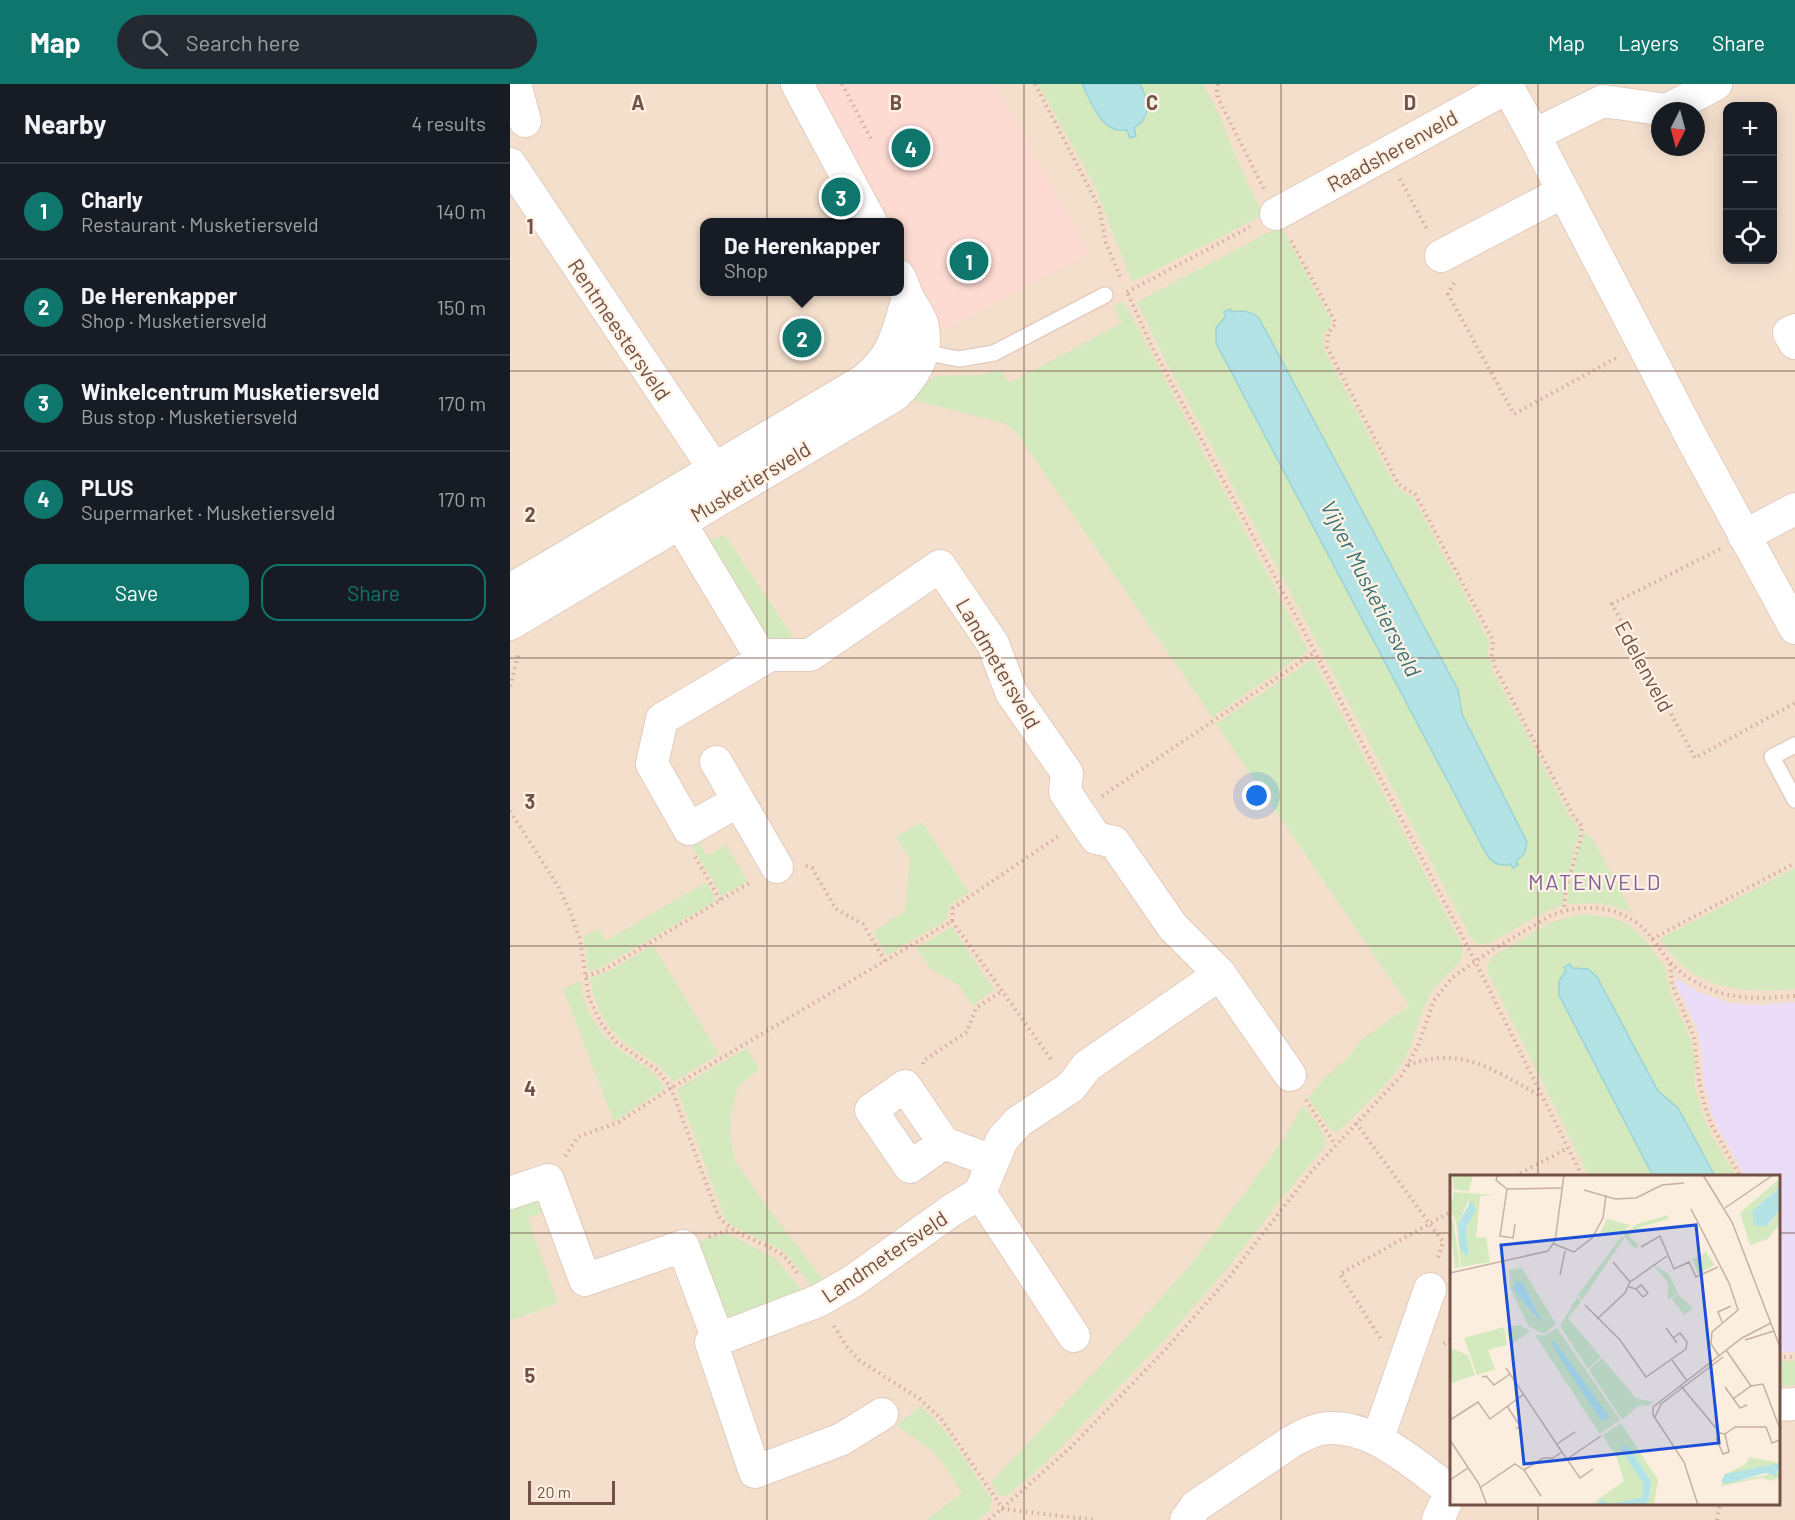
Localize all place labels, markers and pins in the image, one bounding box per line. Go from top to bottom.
pin: 4 [892,126,930,170]
pin: 3 [822,174,860,220]
pin: 1 [950,238,988,284]
pin: 2 [782,316,822,360]

